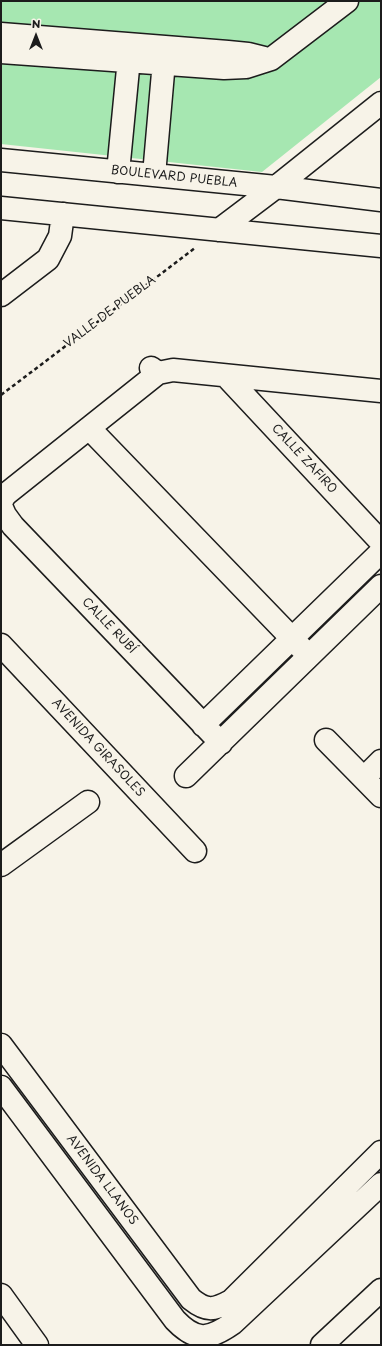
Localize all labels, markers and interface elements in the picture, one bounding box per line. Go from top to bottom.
text: N [32,15,40,32]
north arrow [16,16,56,56]
street label: BOULEVARD PUEBLA [110,163,238,191]
street label: VALLE DE PUEBLA [61,273,159,351]
street label: CALLE ZAFIRO [268,421,340,497]
street label: CALLE RUBÍ [79,595,139,657]
street label: AVENIDA GIRASOLES [49,696,147,800]
street label: AVENIDA LLANOS [63,1132,141,1228]

